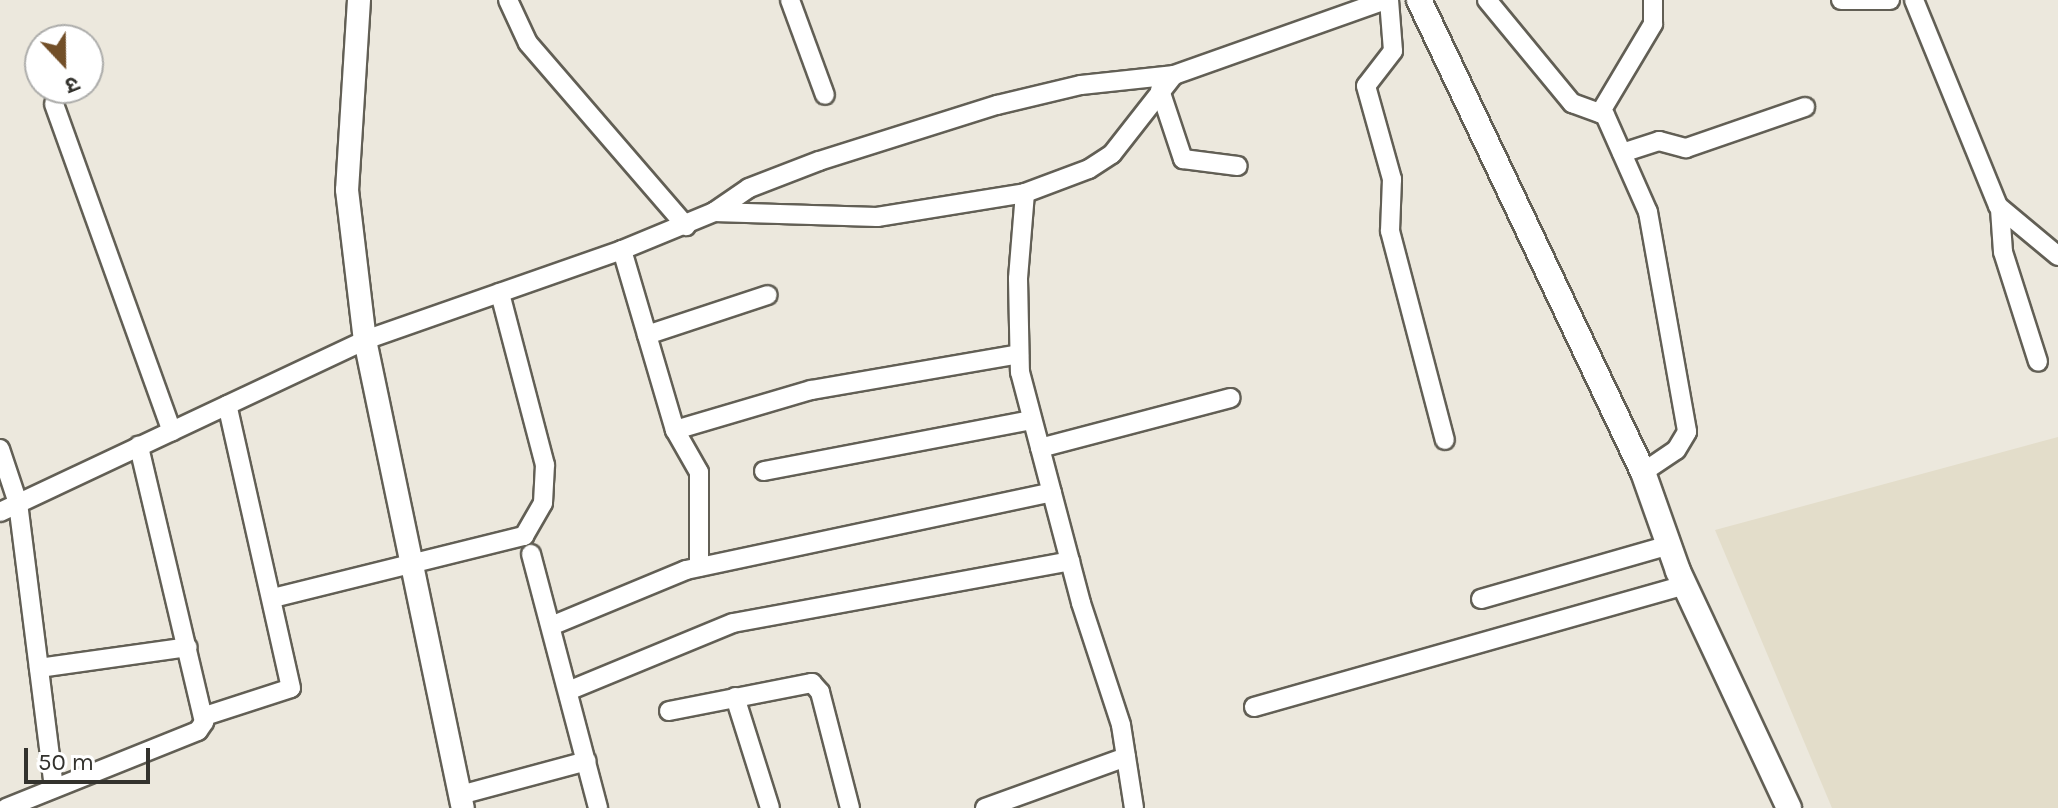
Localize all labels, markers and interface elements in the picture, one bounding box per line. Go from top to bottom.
north arrow [24,24,104,104]
text: उ [61,70,83,99]
scale bar [28,732,154,782]
text: 50 m [38,748,94,776]

